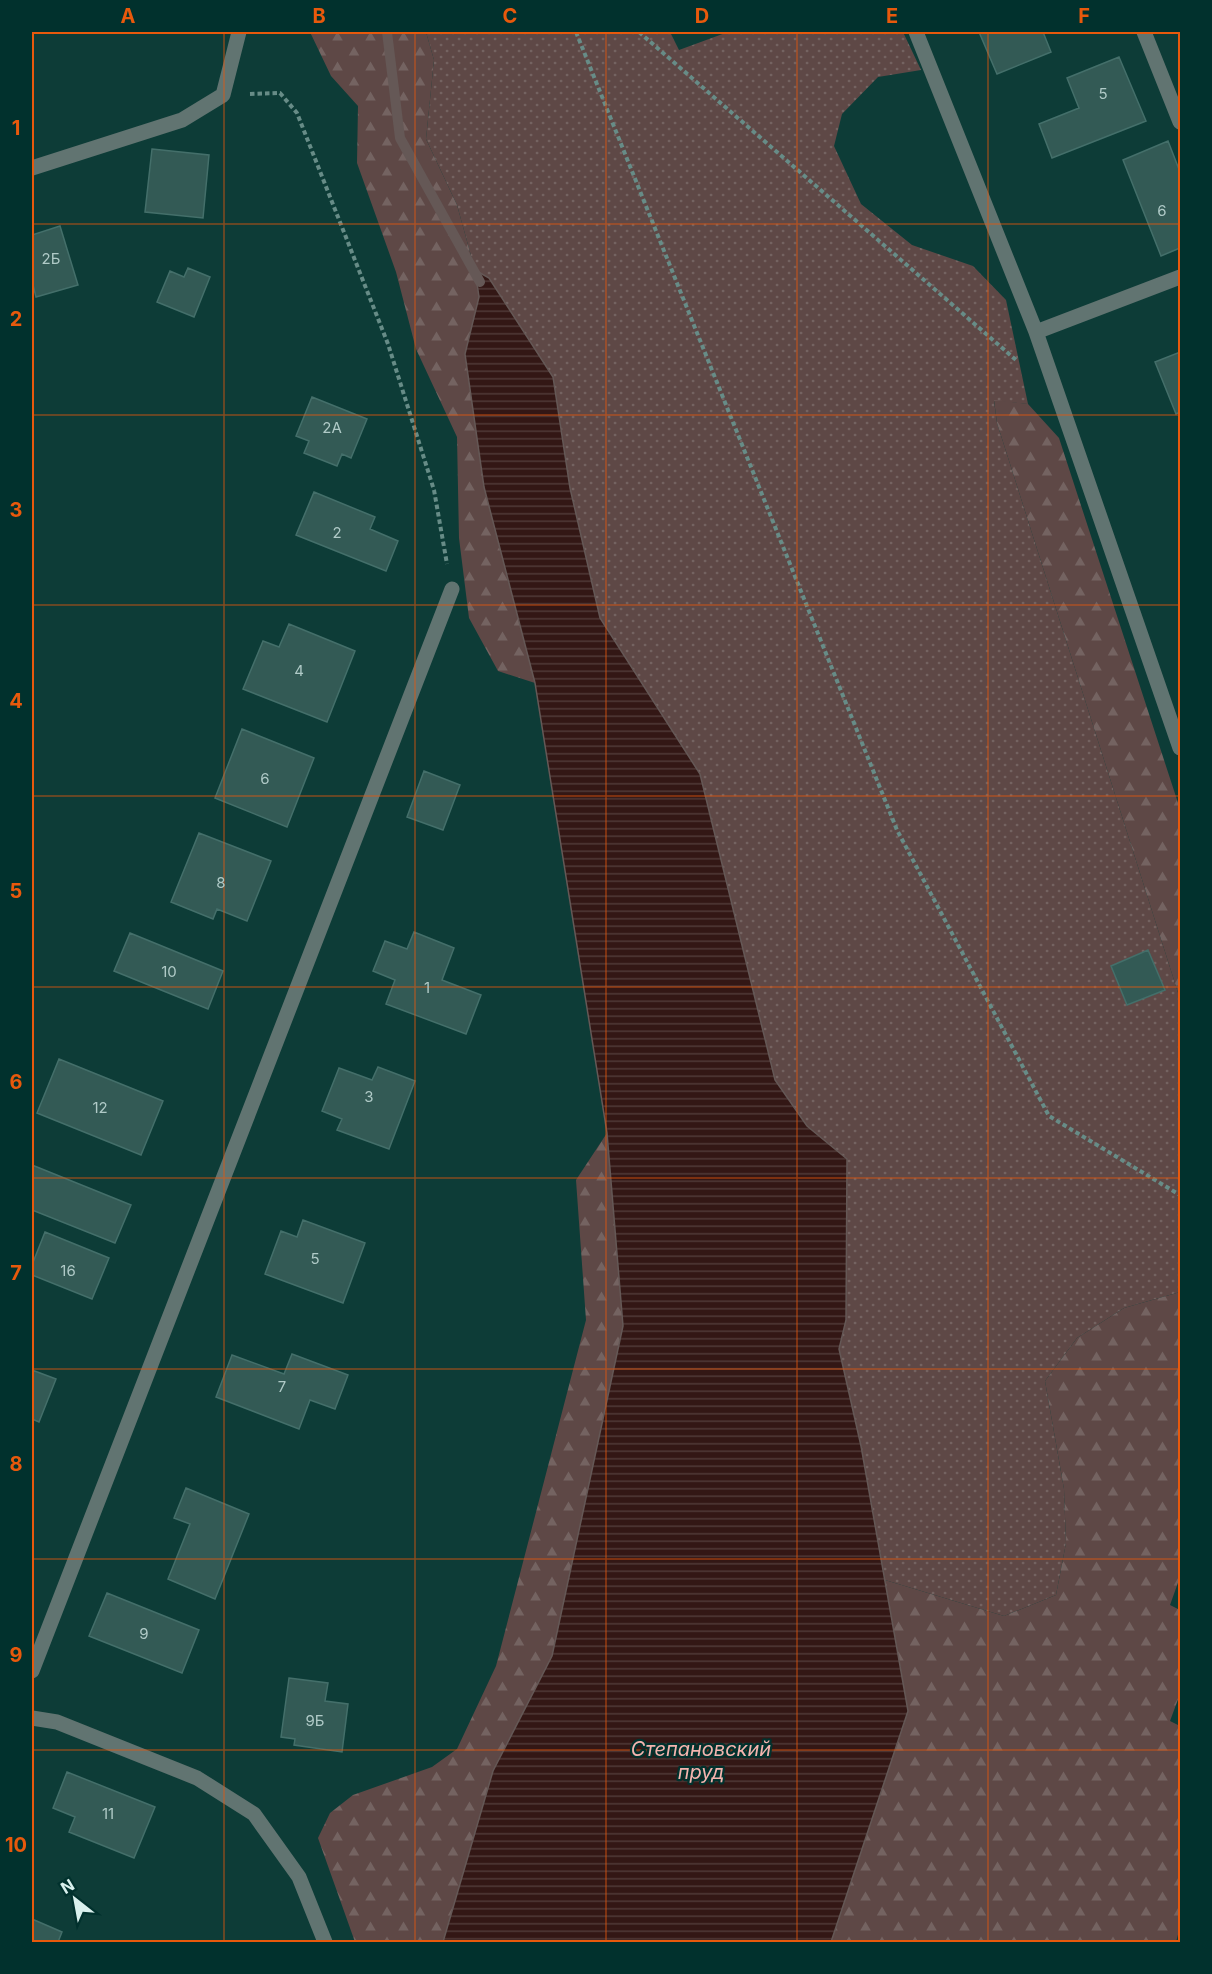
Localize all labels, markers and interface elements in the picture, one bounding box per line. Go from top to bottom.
text: A [121,4,136,28]
text: B [312,4,326,28]
text: C [503,4,517,28]
text: D [695,4,709,28]
text: E [886,4,898,28]
text: F [1078,4,1090,28]
house number: 5 [1098,84,1108,103]
text: 1 [12,116,20,140]
house number: 6 [1157,201,1167,220]
house number: 2Б [42,249,60,268]
text: 2 [10,307,22,331]
house number: 2А [322,418,342,437]
text: 3 [10,498,22,522]
house number: 2 [332,523,342,542]
house number: 4 [294,661,304,680]
text: 4 [9,689,23,713]
house number: 6 [260,769,270,788]
house number: 8 [216,873,226,892]
text: 5 [10,879,22,903]
house number: 10 [161,962,177,981]
house number: 1 [424,978,430,997]
text: 6 [10,1070,23,1094]
house number: 3 [364,1087,374,1106]
house number: 12 [92,1098,108,1117]
house number: 5 [310,1249,320,1268]
text: 7 [10,1261,22,1285]
house number: 16 [60,1261,76,1280]
house number: 7 [278,1377,286,1396]
text: 8 [9,1452,23,1476]
house number: 9 [139,1624,149,1643]
text: 9 [10,1643,23,1667]
house number: 9Б [306,1711,325,1730]
water label: Степановский пруд [631,1737,771,1784]
house number: 11 [102,1804,114,1823]
text: 10 [5,1833,27,1857]
north arrow [45,1869,105,1929]
text: N [57,1874,78,1898]

